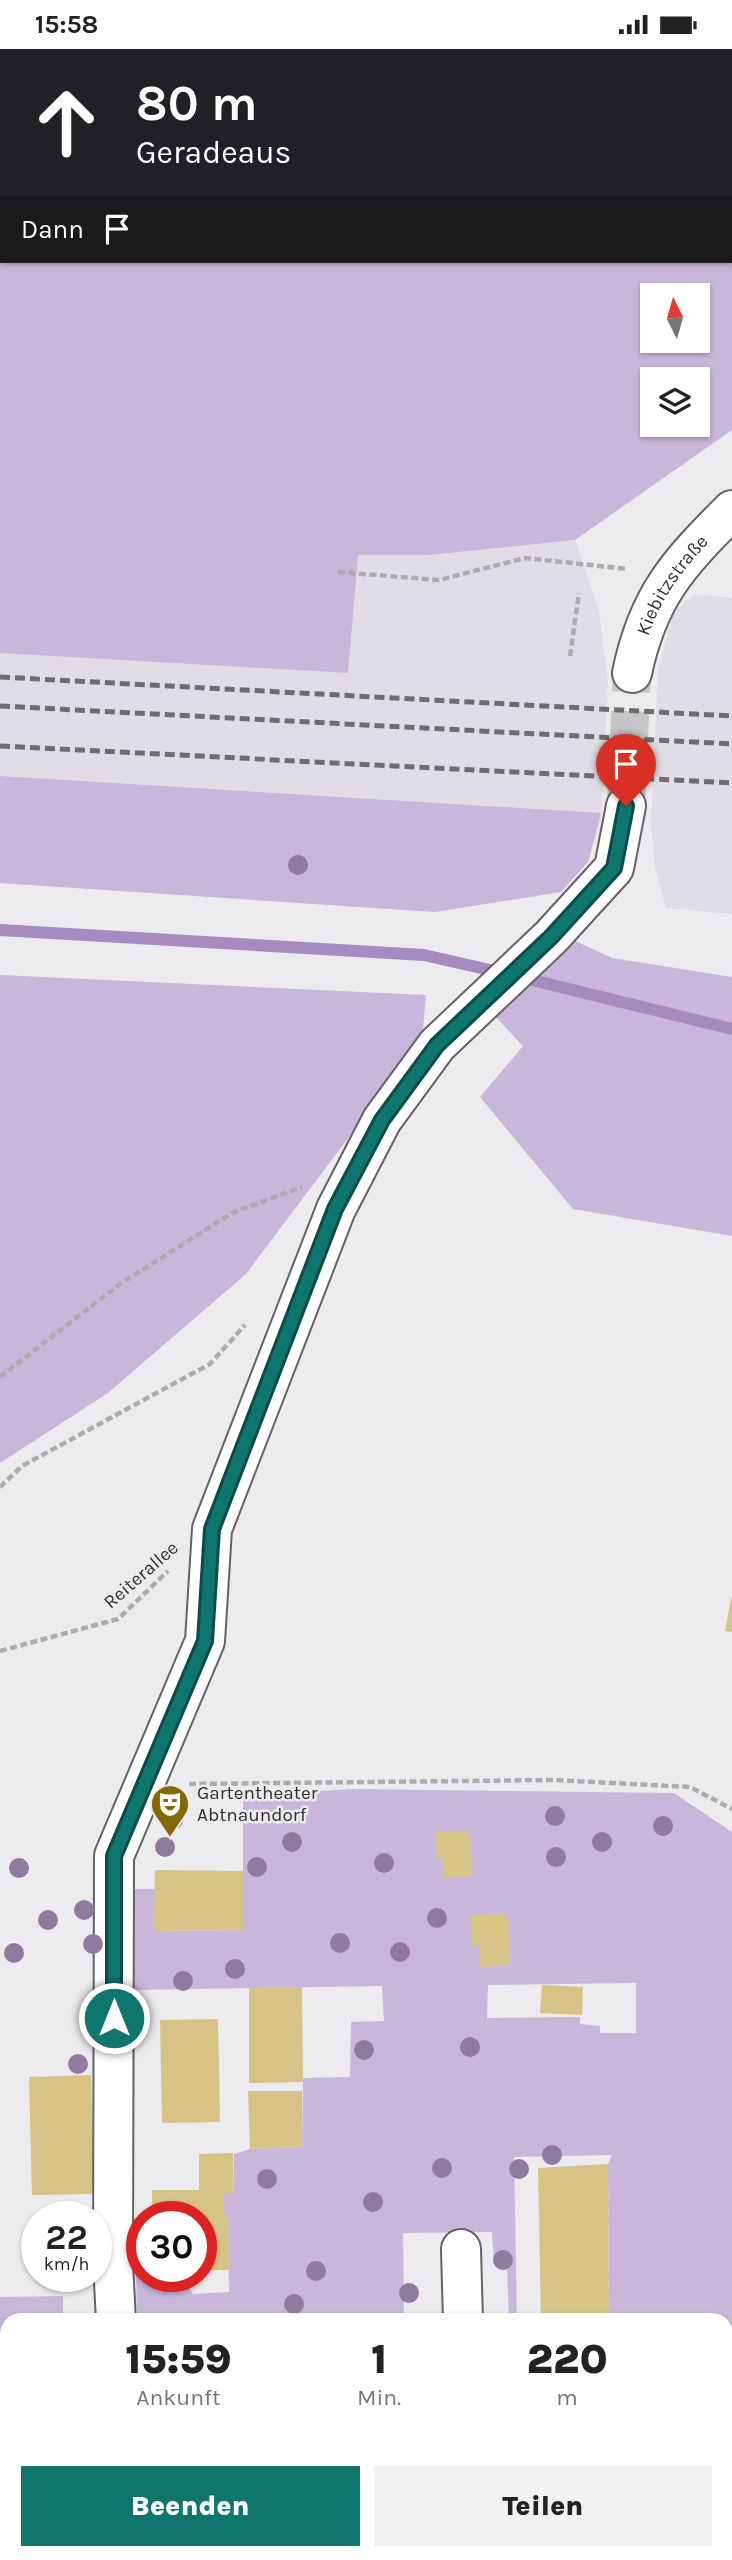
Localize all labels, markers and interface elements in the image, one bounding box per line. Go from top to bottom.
text: 15:58 [35,9,98,40]
text: 80 m [136,75,258,132]
icon: ahead [21,77,112,168]
text: Geradeaus [136,134,291,171]
icon: arrive [98,210,136,248]
text: Dann [21,214,84,245]
north arrow [640,283,710,353]
map controls [640,283,710,437]
button: layers [640,367,710,437]
street label: Kiebitzstraße [632,530,713,638]
pin [596,734,656,806]
icon: arrive [607,745,645,783]
street label: Reiterallee [99,1537,183,1613]
place label: Gartentheater Abtnaundorf [197,1782,318,1826]
theatre icon: Gartentheater Abtnaundorf [149,1783,191,1838]
position arrow [77,1981,151,2055]
speed limit sign: 30 [126,2201,217,2292]
text: 22 [45,2217,88,2258]
text: km/h [44,2253,89,2275]
text: 15:59 [125,2334,232,2384]
text: 1 [371,2334,387,2384]
text: 220 [526,2334,608,2384]
text: Ankunft [136,2384,221,2411]
text: Min. [357,2384,401,2411]
text: m [556,2384,578,2411]
button: Beenden [21,2466,360,2546]
button: Teilen [374,2466,712,2546]

